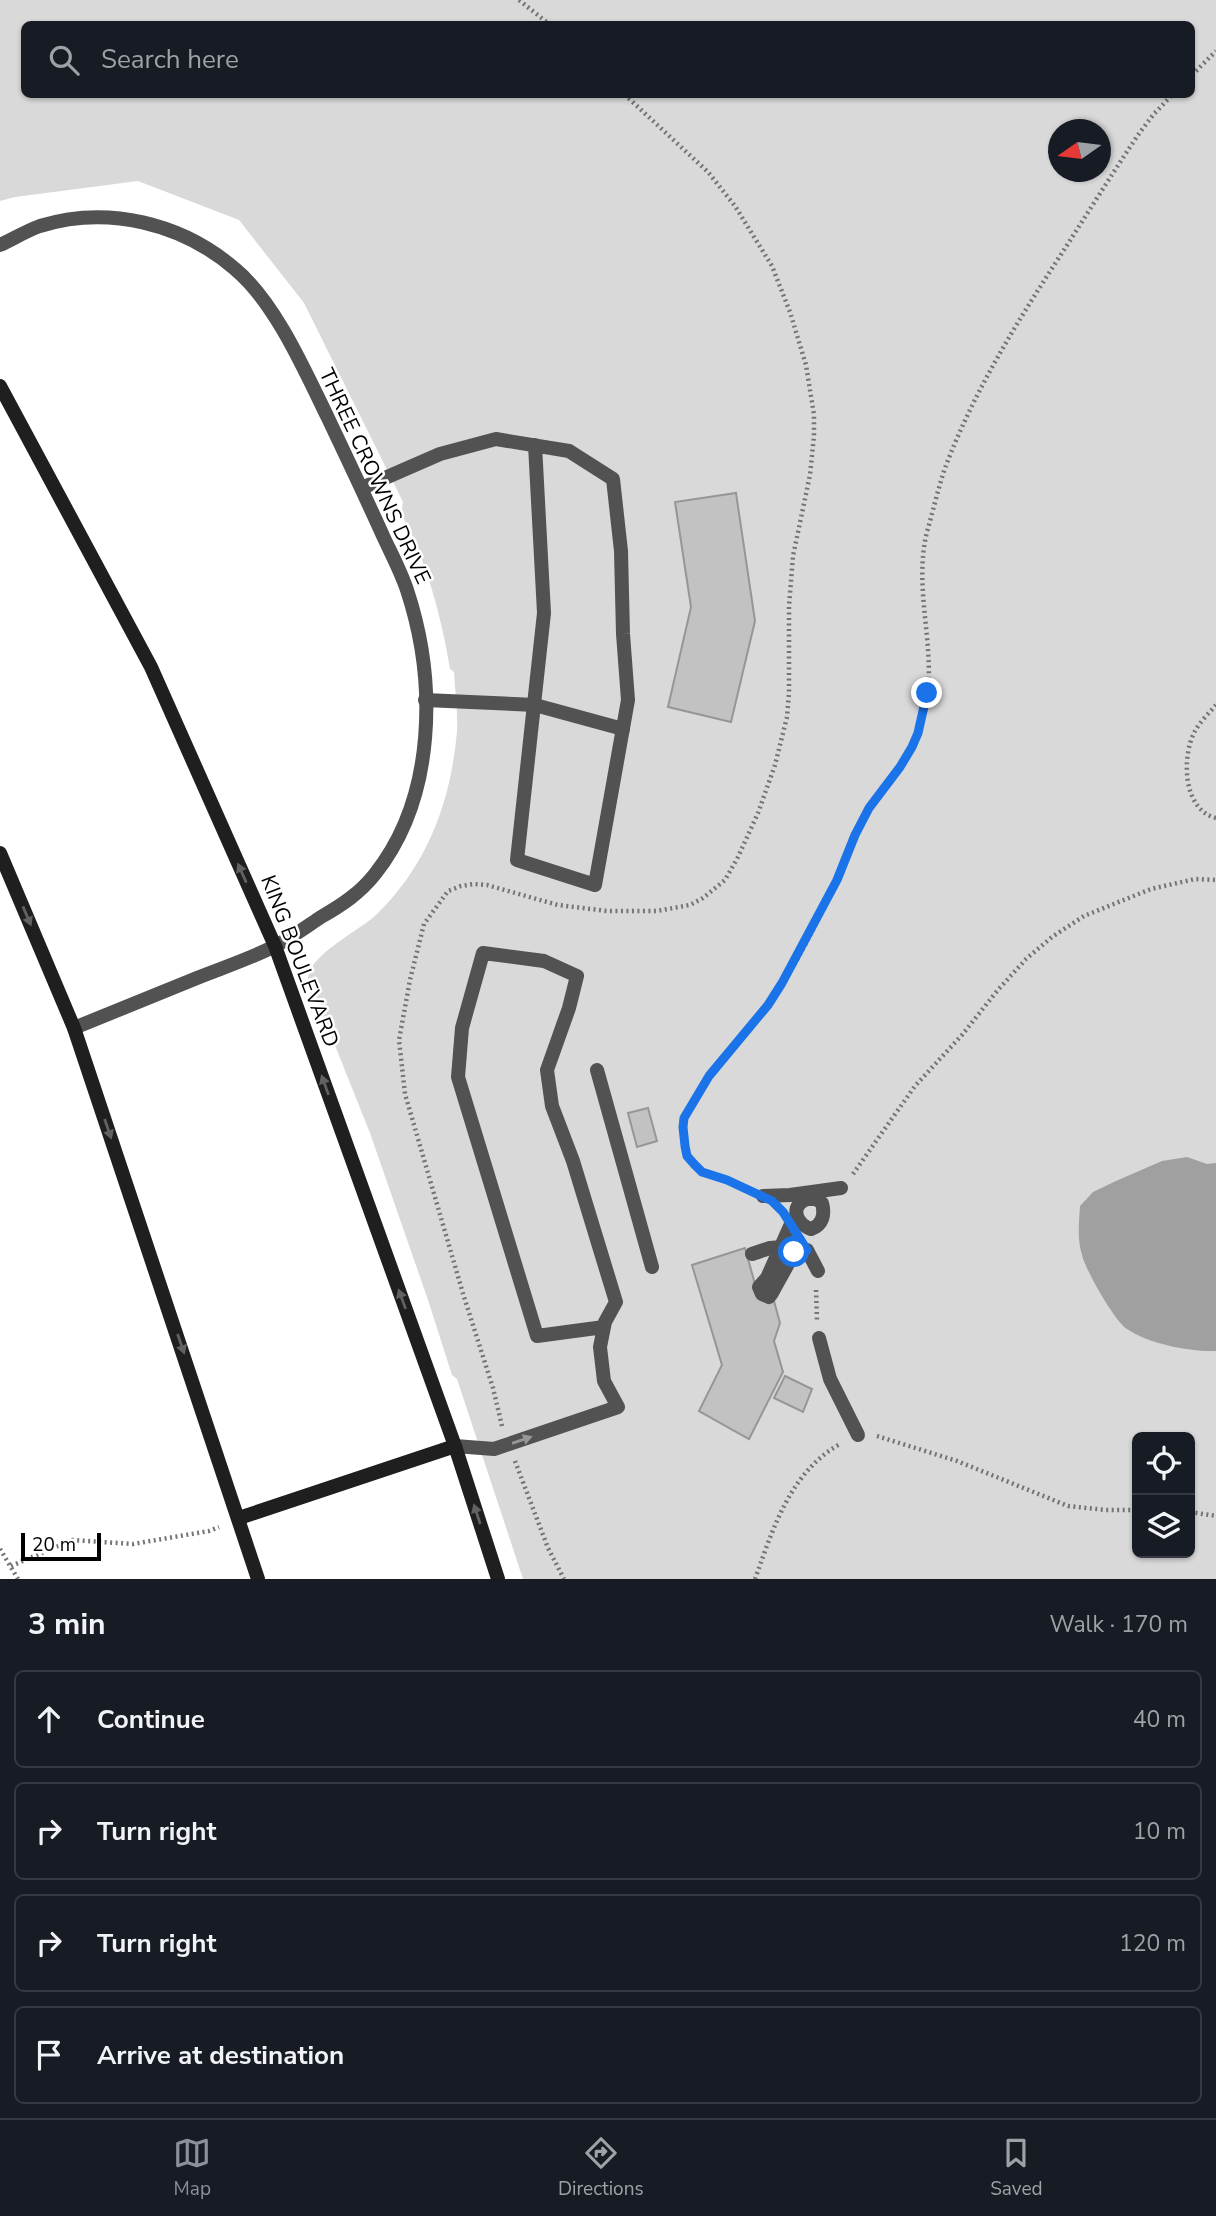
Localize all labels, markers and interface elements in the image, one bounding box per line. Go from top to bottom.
search box [21,21,1195,98]
icon: search [45,41,83,79]
text: Search here [101,42,239,77]
north arrow [1048,119,1111,182]
street label: THREE CROWNS DRIVE [313,364,437,588]
route end [911,677,942,708]
one-way arrow [236,863,247,884]
street label: KING BOULEVARD [254,871,346,1051]
one-way arrow [21,906,32,927]
one-way arrow [319,1075,330,1096]
one-way arrow [103,1118,114,1139]
route start [778,1236,809,1267]
one-way arrow [396,1289,407,1310]
one-way arrow [176,1334,186,1355]
map controls [1132,1432,1195,1558]
button: locate [1132,1432,1195,1495]
one-way arrow [511,1434,532,1445]
button: layers [1132,1495,1195,1558]
one-way arrow [471,1503,482,1524]
scale bar [21,1530,102,1562]
text: 20 m [32,1532,76,1558]
text: 3 min [28,1604,106,1645]
text: Walk · 170 m [1049,1609,1188,1640]
icon: ahead [30,1700,68,1738]
text: Continue [97,1702,205,1737]
text: 40 m [1133,1704,1186,1735]
icon: right [30,1812,68,1850]
text: Turn right [97,1814,216,1849]
text: 10 m [1133,1816,1186,1847]
icon: right [30,1924,68,1962]
text: Turn right [97,1926,216,1961]
text: 120 m [1119,1928,1186,1959]
icon: arrive [30,2036,68,2074]
text: Arrive at destination [97,2038,344,2073]
tab: Map [173,2134,211,2202]
tab: Directions [558,2134,644,2202]
tab: Saved [990,2134,1043,2202]

